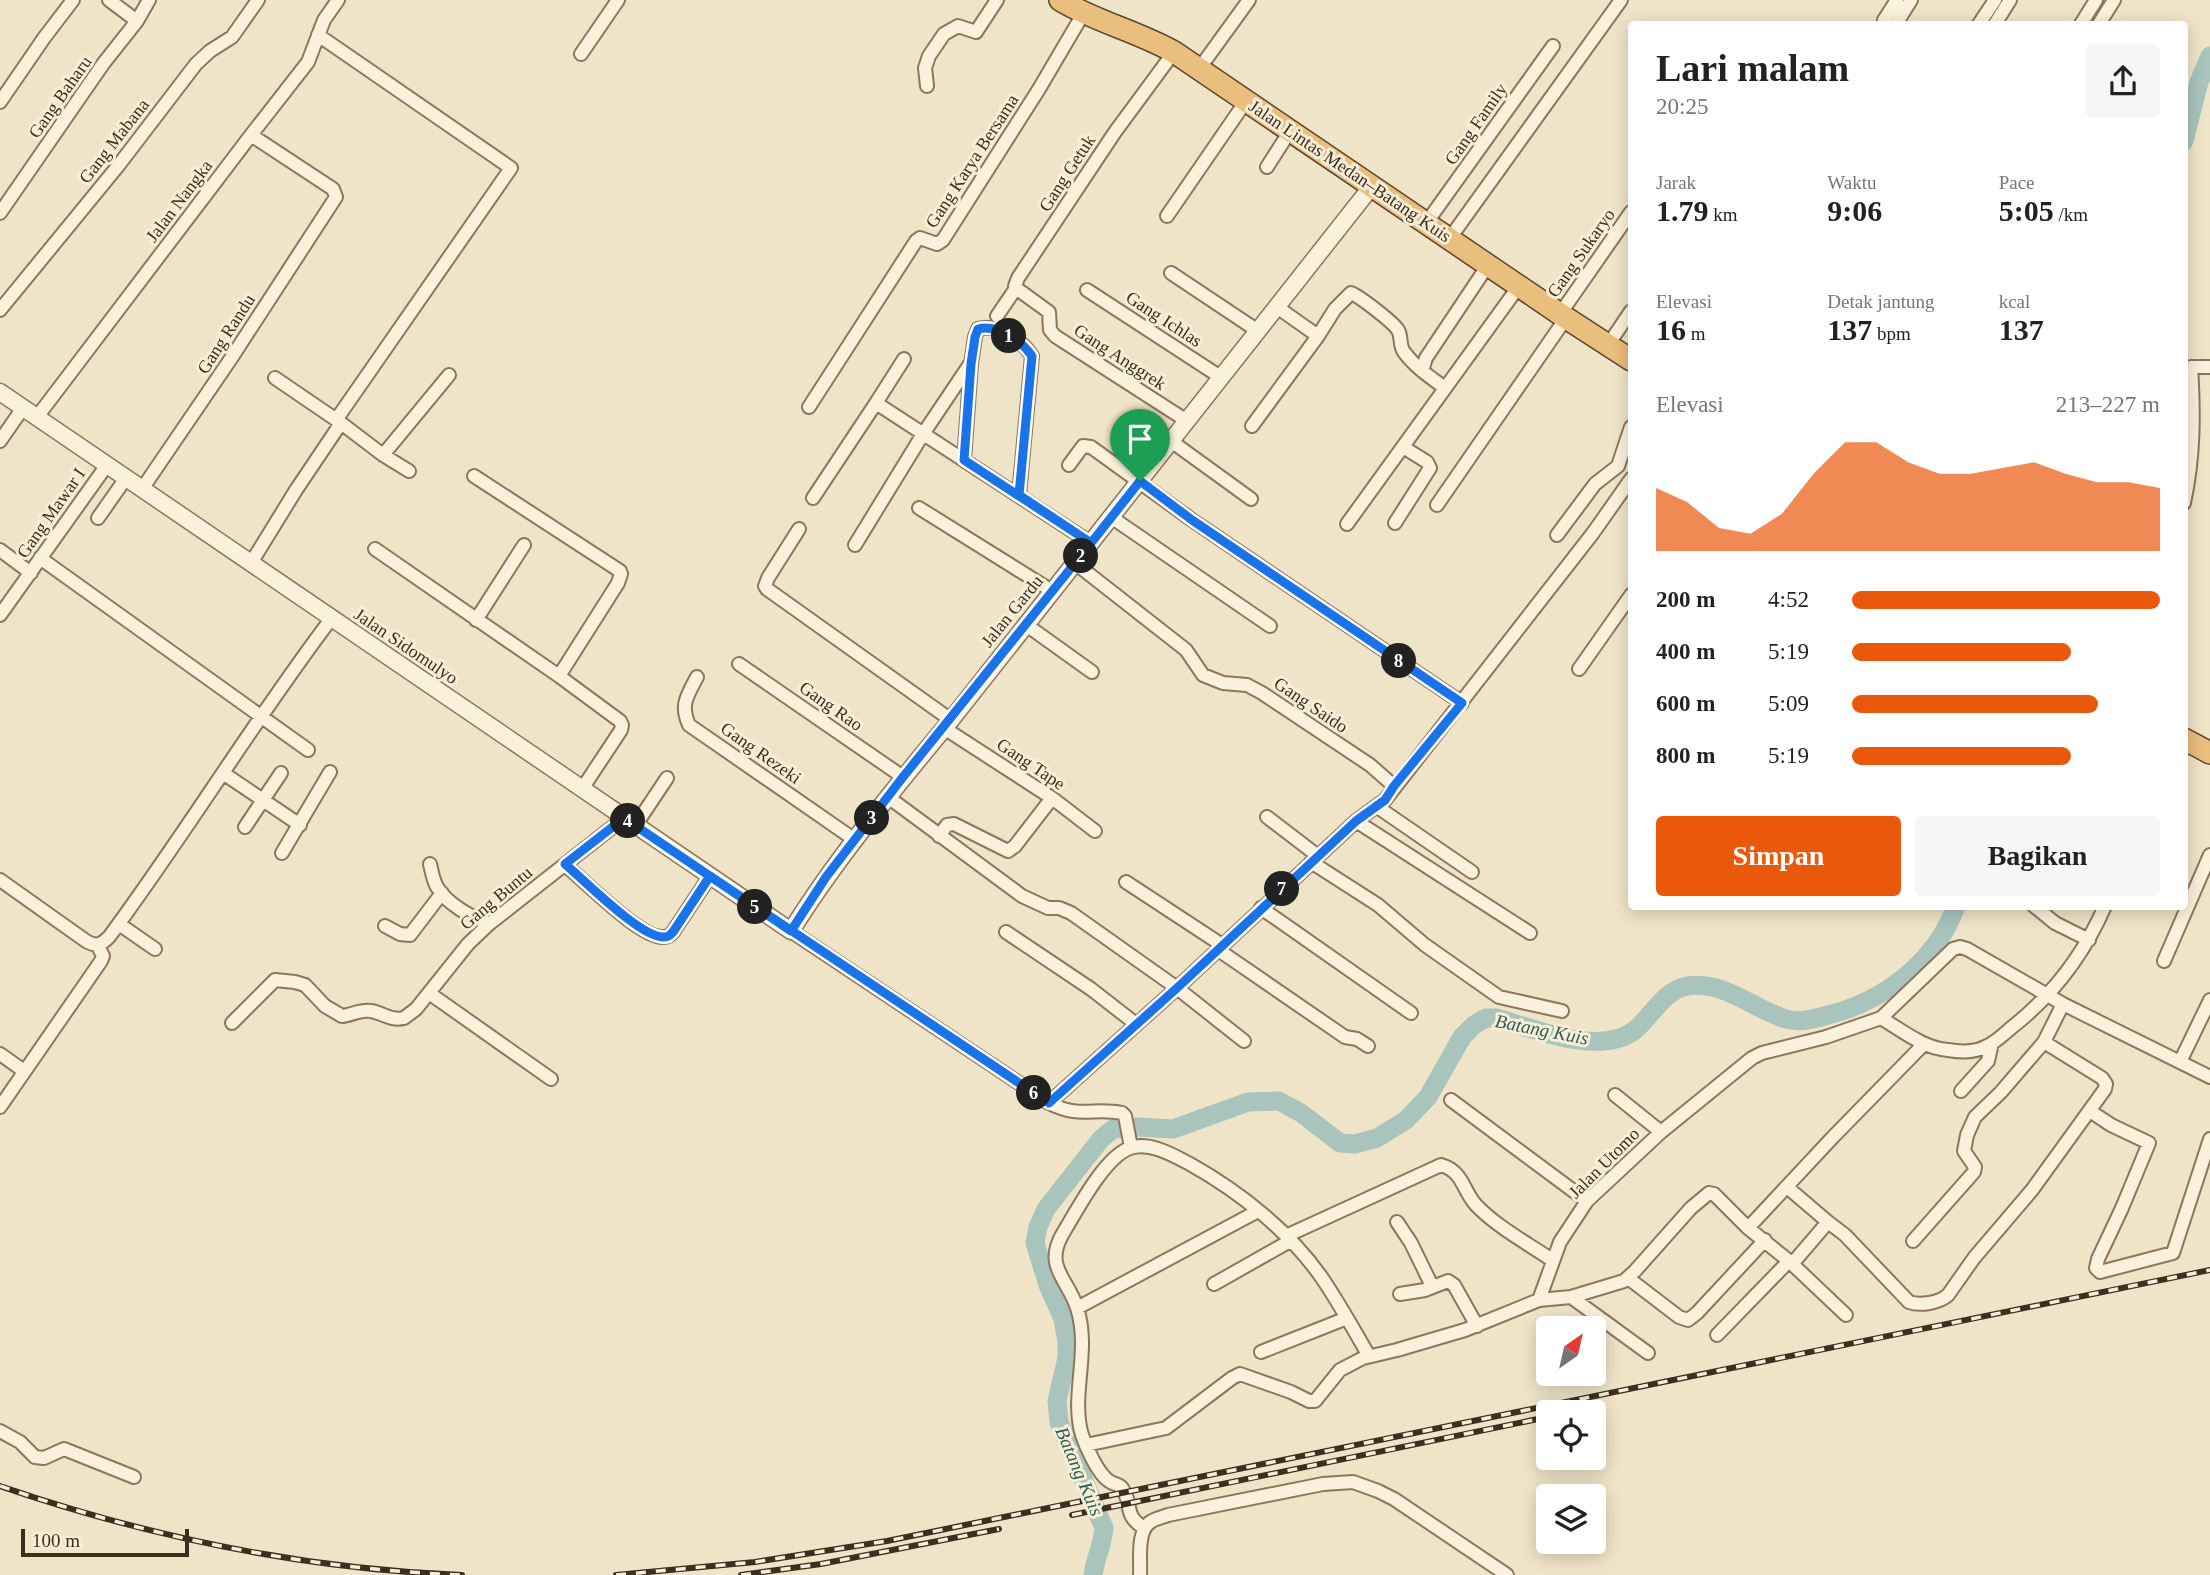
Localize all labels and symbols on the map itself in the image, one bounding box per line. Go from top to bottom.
street label: Gang Baharu [24,52,96,142]
street label: Gang Family [1441,80,1511,168]
street label: Gang Karya Bersama [921,91,1023,231]
street label: Gang Mabana [75,95,153,187]
street label: Jalan Lintas Medan–Batang Kuis [1245,96,1455,246]
street label: Gang Getuk [1035,131,1099,215]
street label: Jalan Nangka [142,156,216,246]
street label: Gang Sukaryo [1543,205,1619,301]
street label: Gang Ichlas [1122,287,1206,351]
street label: Gang Randu [193,291,259,377]
pin: 1 [992,318,1026,354]
street label: Gang Anggrek [1070,320,1170,394]
pin [1110,409,1170,481]
street label: Gang Mawar I [13,464,89,562]
pin: 2 [1064,538,1098,574]
street label: Jalan Gardu [977,571,1047,651]
street label: Jalan Sidomulyo [350,604,462,688]
pin: 8 [1382,644,1416,678]
street label: Gang Saido [1270,673,1352,737]
street label: Gang Rao [796,677,866,735]
street label: Gang Rezeki [717,718,805,788]
street label: Gang Tape [993,734,1069,794]
pin: 3 [854,800,890,836]
pin: 4 [610,804,646,838]
street label: Gang Buntu [456,862,536,934]
pin: 7 [1264,872,1300,906]
pin: 5 [738,890,772,925]
water label: Batang Kuis [1494,1010,1590,1049]
pin: 6 [1016,1076,1052,1110]
street label: Jalan Utomo [1565,1124,1643,1202]
north arrow [1536,1316,1606,1386]
water label: Batang Kuis [1051,1424,1108,1519]
scale bar [21,1526,189,1558]

